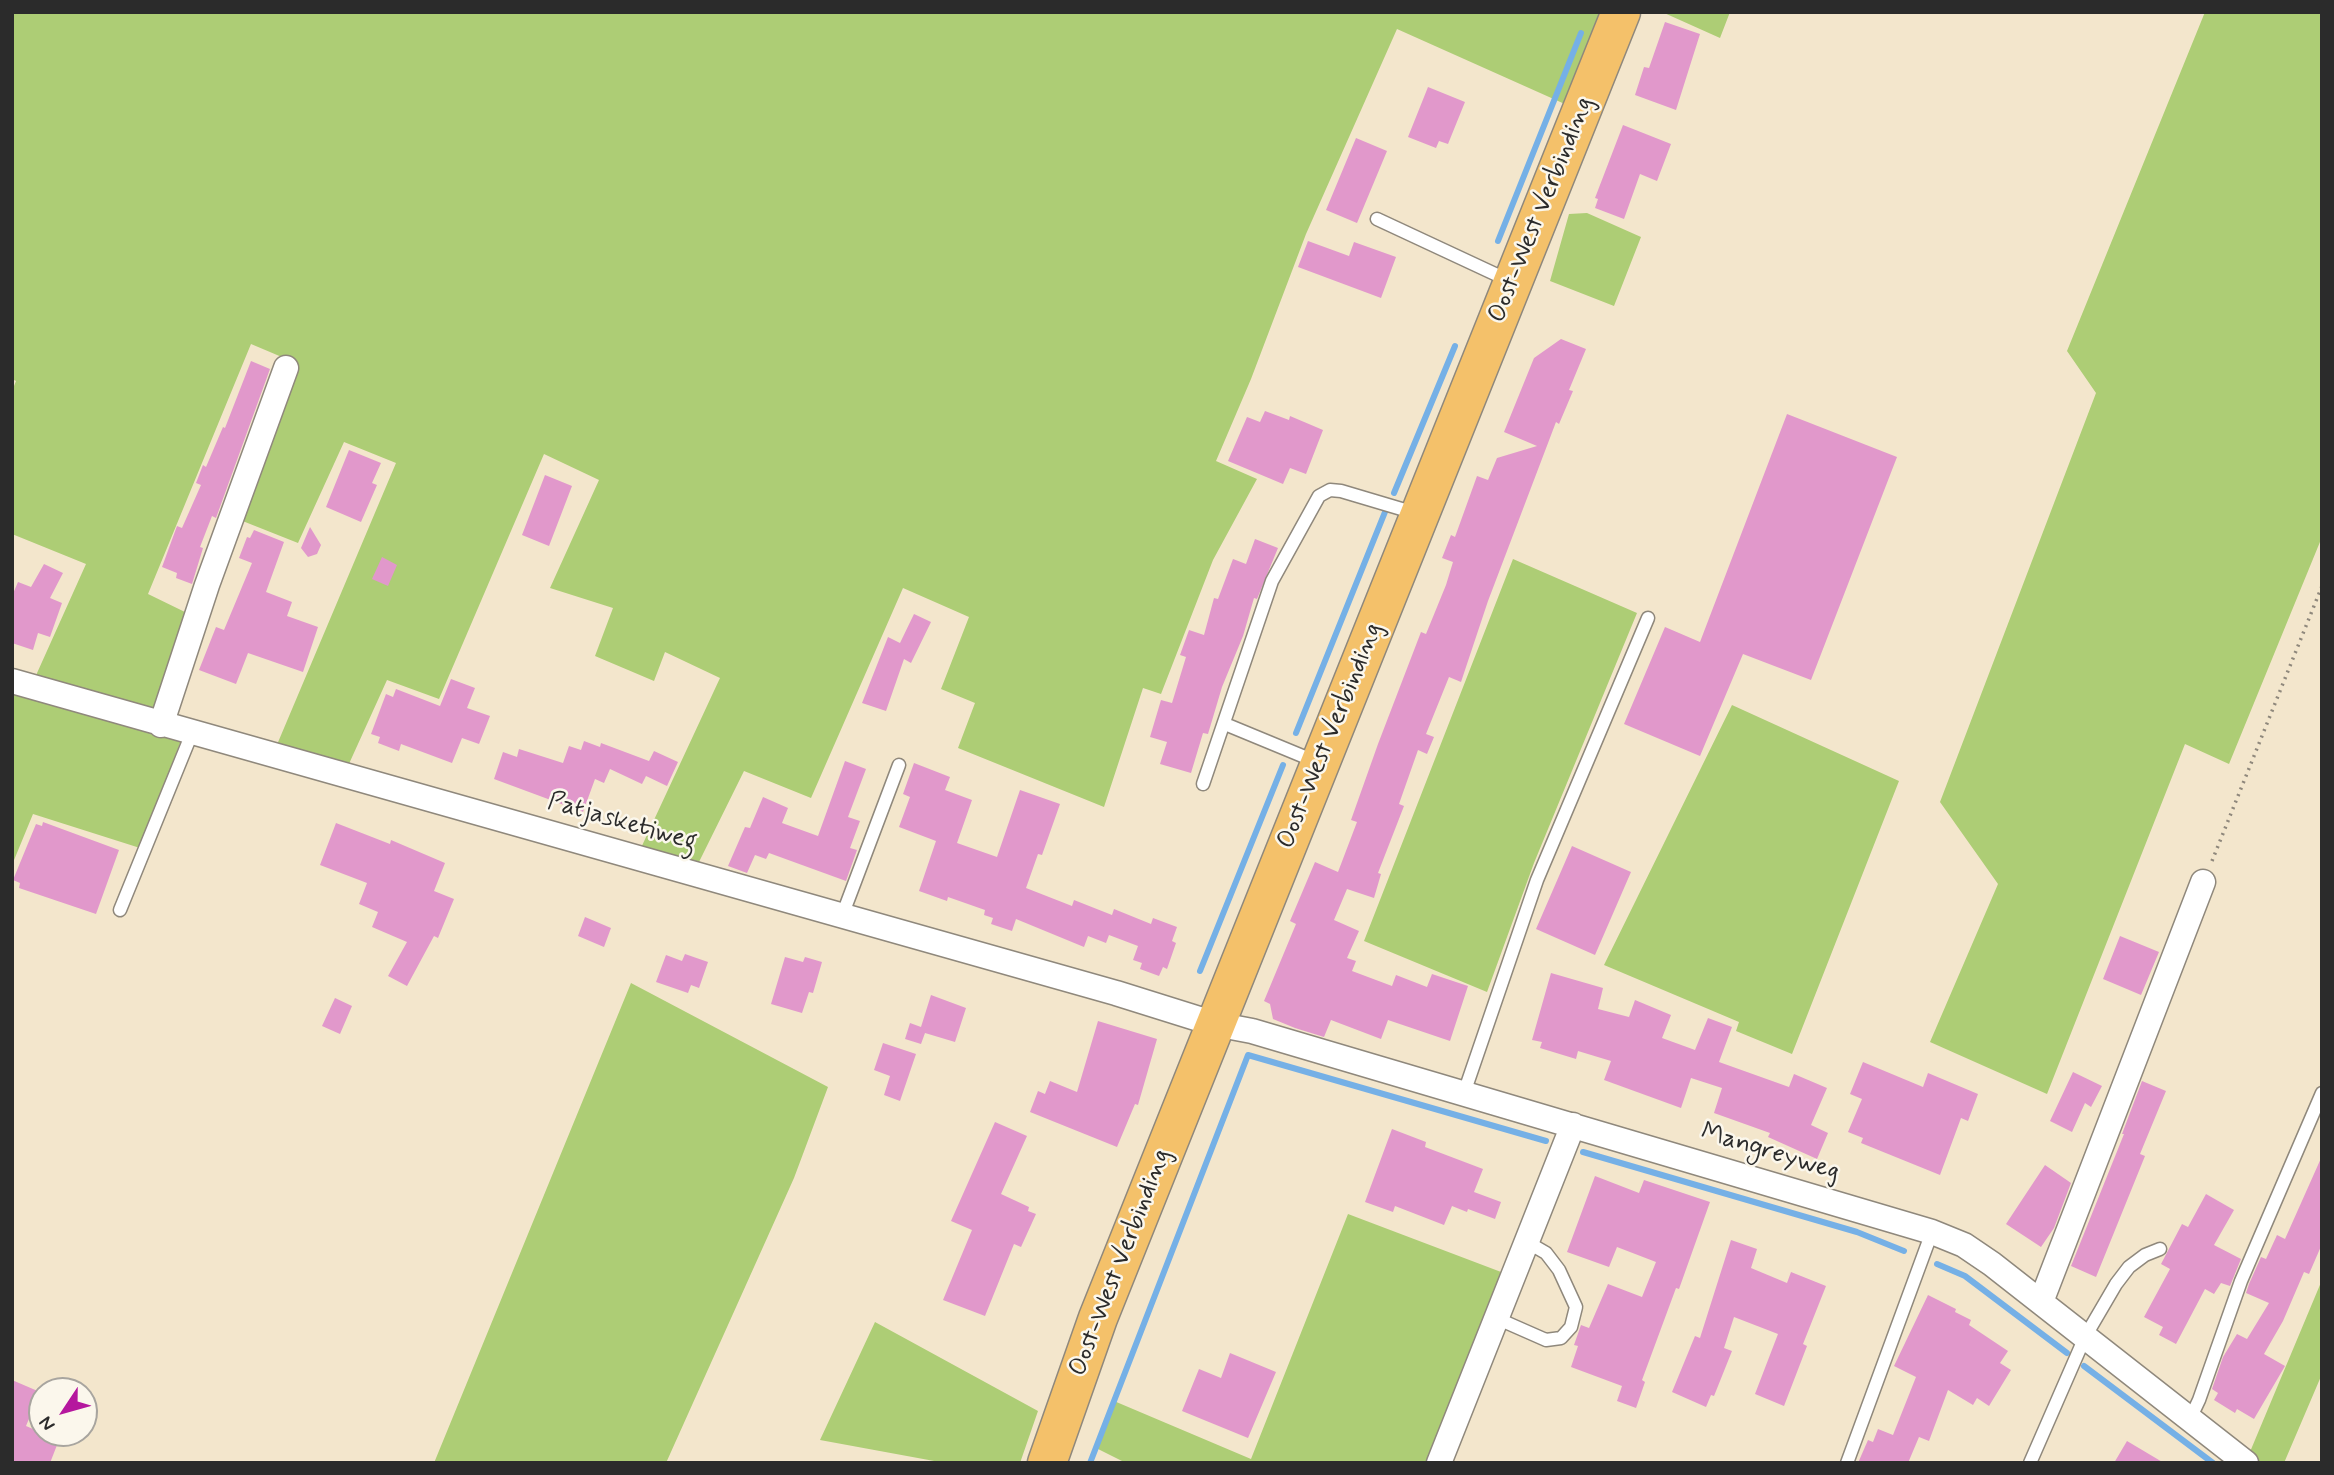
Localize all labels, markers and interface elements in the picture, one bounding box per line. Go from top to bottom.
street label: Oost-West Verbinding [1482,93,1602,327]
street label: Oost-West Verbinding [1271,619,1391,853]
street label: Patjasketiweg [544,787,700,859]
street label: Mangreyweg [1697,1117,1843,1189]
street label: Oost-West Verbinding [1063,1145,1179,1381]
north arrow [28,1377,98,1447]
text: N [33,1411,61,1436]

